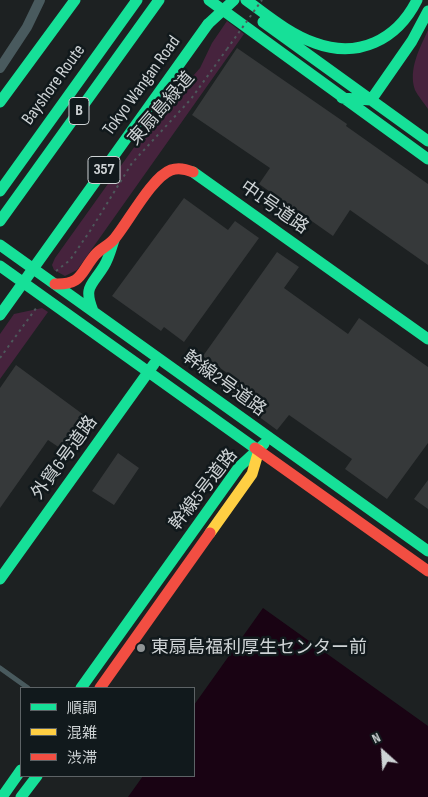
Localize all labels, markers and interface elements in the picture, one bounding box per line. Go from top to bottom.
street label: Tokyo Wangan Road [99,32,185,140]
street label: Bayshore Route [18,41,90,129]
street label: 東扇島緑道 [124,68,200,150]
road number: B [69,98,89,124]
road number: 357 [88,156,120,184]
street label: 中1号道路 [236,177,312,239]
street label: 幹線2号道路 [178,347,270,421]
street label: 外貿6号道路 [27,412,103,504]
street label: 幹線5号道路 [166,445,242,535]
place label: 東扇島福利厚生センター前 [151,637,367,659]
marker: 東扇島福利厚生センター前 [135,642,147,654]
legend [20,687,195,777]
text: 順調 [67,699,97,718]
text: 混雑 [67,724,97,743]
north arrow [358,727,408,777]
text: N [369,729,383,747]
text: 渋滞 [67,749,97,768]

